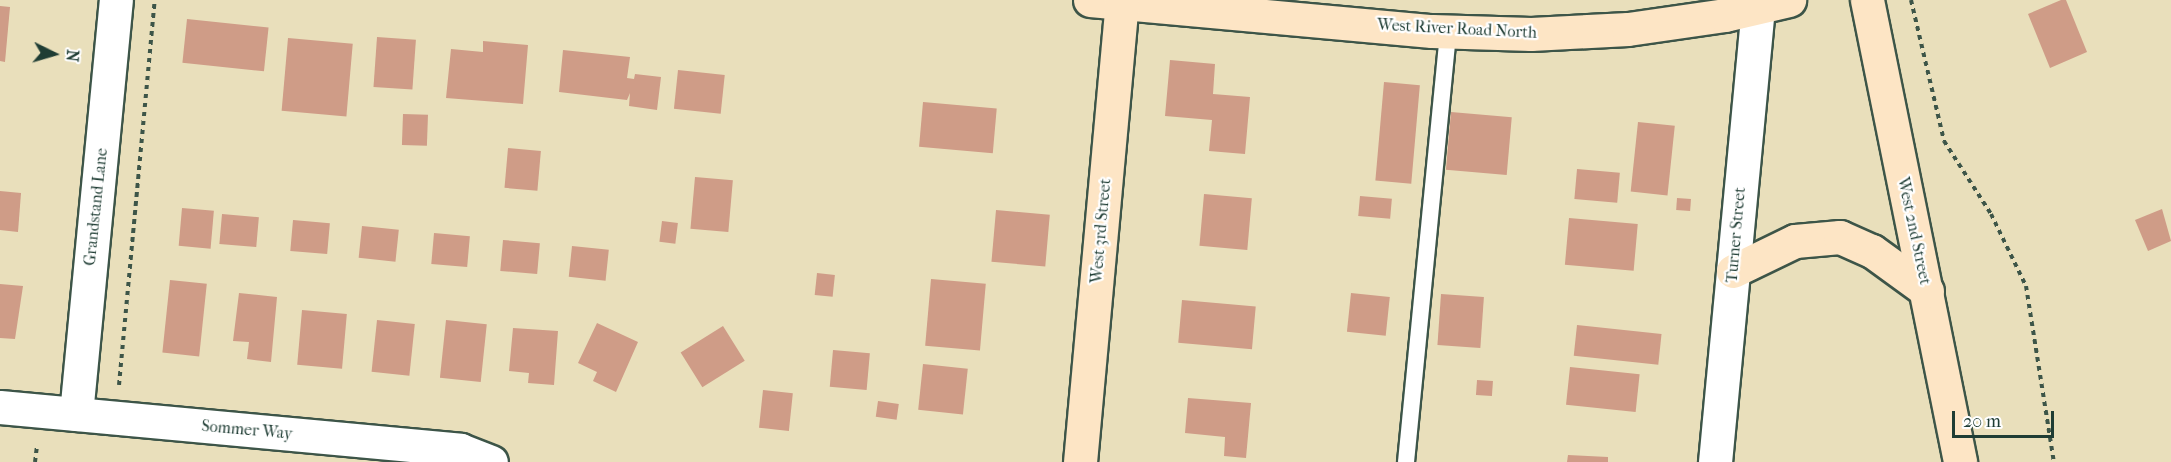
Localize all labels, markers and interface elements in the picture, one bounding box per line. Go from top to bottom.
street label: West River Road North [1377,15,1537,43]
north arrow [24,24,84,84]
text: N [62,49,82,62]
street label: Grandstand Lane [80,147,112,267]
street label: West 2nd Street [1893,175,1935,287]
street label: West 3rd Street [1087,178,1115,284]
street label: Turner Street [1722,186,1750,284]
scale bar [1955,399,2057,437]
text: 20 m [1963,411,2001,432]
street label: Sommer Way [201,416,293,444]

